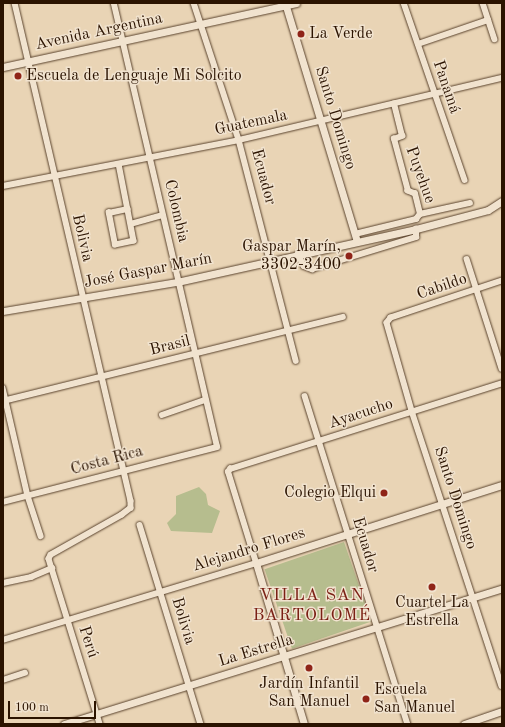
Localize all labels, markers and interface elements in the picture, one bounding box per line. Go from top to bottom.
street label: Avenida Argentina [33,9,165,55]
place label: La Verde [309,24,373,44]
marker: La Verde [296,29,306,39]
street label: Panamá [428,58,464,116]
street label: Santo Domingo [310,64,360,172]
place label: Escuela de Lenguaje Mi Solcito [26,66,242,86]
marker: Escuela de Lenguaje Mi Solcito [13,71,23,81]
street label: Guatemala [213,106,289,140]
street label: Puyehue [401,144,439,206]
street label: Ecuador [246,147,280,207]
street label: Colombia [159,178,193,244]
street label: Bolivia [67,212,97,264]
place label: Gaspar Marín, 3302-3400 [242,237,341,275]
street label: José Gaspar Marín [82,249,214,293]
marker: Gaspar Marín, 3302-3400 [344,251,354,261]
street label: Cabildo [414,269,470,305]
street label: Brasil [148,332,192,360]
street label: Ayacucho [326,395,396,433]
street label: Costa Rica [69,442,145,480]
street label: Santo Domingo [429,444,481,552]
place label: Colegio Elqui [284,483,376,503]
marker: Colegio Elqui [379,488,389,498]
street label: Ecuador [347,515,383,575]
street label: Alejandro Flores [190,524,308,576]
marker: Cuartel La Estrella [427,582,437,592]
district label: VILLA SAN BARTOLOMÉ [253,586,371,626]
place label: Cuartel La Estrella [395,593,469,631]
street label: Bolivia [167,595,199,647]
street label: Perú [74,624,102,660]
street label: La Estrella [216,631,296,671]
marker: Jardín Infantil San Manuel [304,663,314,673]
place label: Jardín Infantil San Manuel [259,674,359,712]
place label: Escuela San Manuel [374,680,455,718]
scale bar [10,693,98,719]
marker: Escuela San Manuel [361,694,371,704]
text: 100 m [15,702,49,714]

